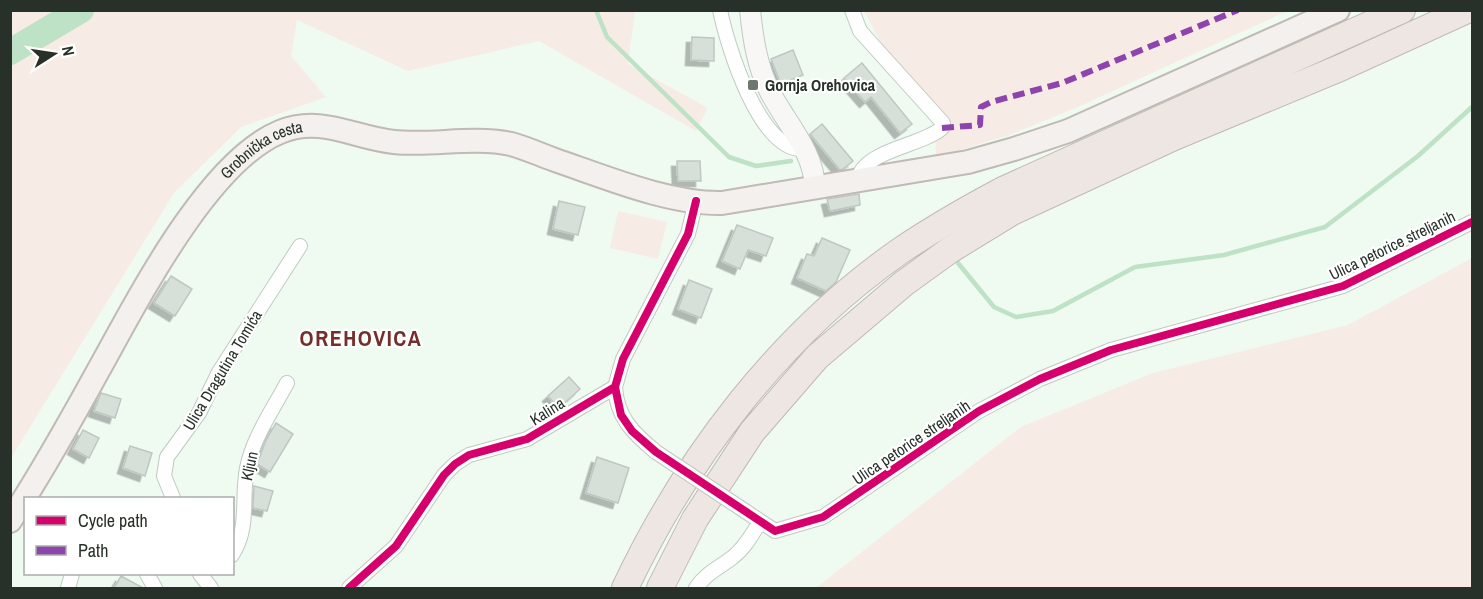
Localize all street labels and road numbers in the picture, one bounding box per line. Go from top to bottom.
street label: Grobnička cesta [215,115,305,183]
street label: Ulica petorice streljanih [1325,205,1459,285]
street label: Ulica Dragutina Tomića [177,305,267,434]
street label: Kalina [525,391,569,430]
street label: Ulica petorice streljanih [848,394,974,490]
street label: Kljun [235,449,263,483]

